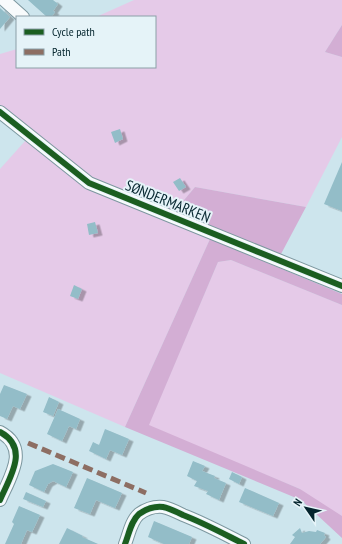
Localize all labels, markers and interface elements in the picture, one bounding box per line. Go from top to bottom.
legend [16,16,156,68]
text: Cycle path [52,24,95,39]
text: Path [52,44,70,59]
street label: SØNDERMARKEN [123,175,213,227]
north arrow [286,488,326,528]
text: N [290,496,305,509]

